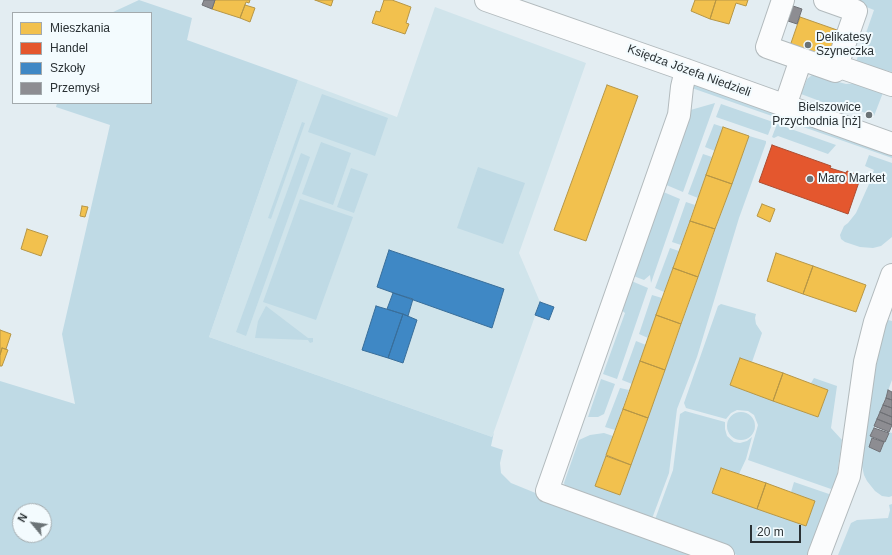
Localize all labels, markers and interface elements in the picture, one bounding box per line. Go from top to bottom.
legend [12,12,152,104]
text: Mieszkania [50,21,110,35]
place label: Delikatesy Szyneczka [816,31,874,59]
marker: Delikatesy Szyneczka [803,40,813,50]
text: Handel [50,41,88,55]
street label: Księdza Józefa Niedzieli [625,42,753,100]
text: Szkoły [50,61,85,75]
text: Przemysł [50,81,99,95]
place label: Bielszowice Przychodnia [nż] [772,101,861,129]
marker: Bielszowice Przychodnia [nż] [864,110,874,120]
place label: Maro Market [818,172,885,186]
marker: Maro Market [805,174,815,184]
north arrow [12,503,52,543]
text: N [15,511,30,524]
scale bar [752,517,803,543]
text: 20 m [757,525,784,539]

